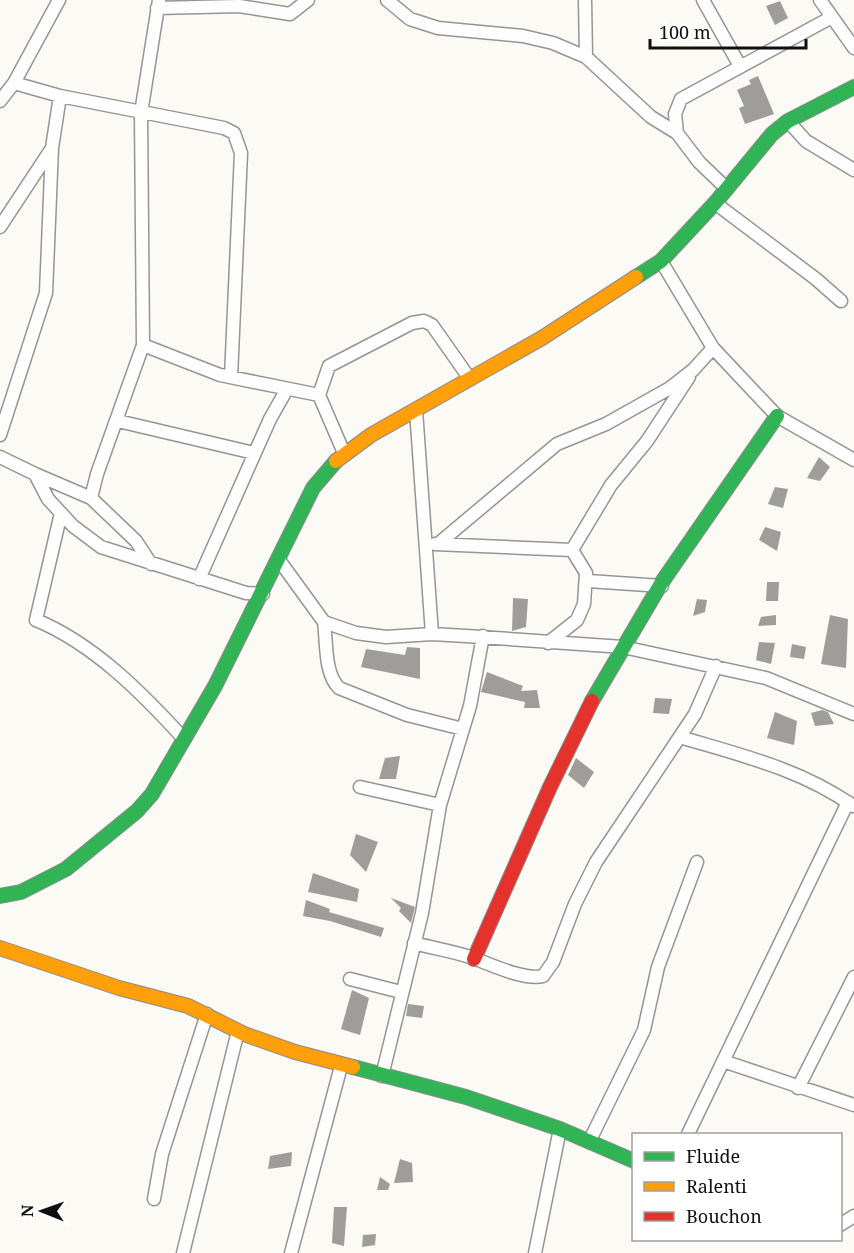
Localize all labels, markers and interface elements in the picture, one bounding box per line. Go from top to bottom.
scale bar [650,12,806,50]
text: 100 m [659,20,711,44]
legend [632,1133,842,1241]
text: Fluide [686,1144,740,1168]
text: Ralenti [686,1174,747,1198]
north arrow [12,1181,72,1241]
text: N [16,1204,38,1217]
text: Bouchon [686,1204,762,1228]

